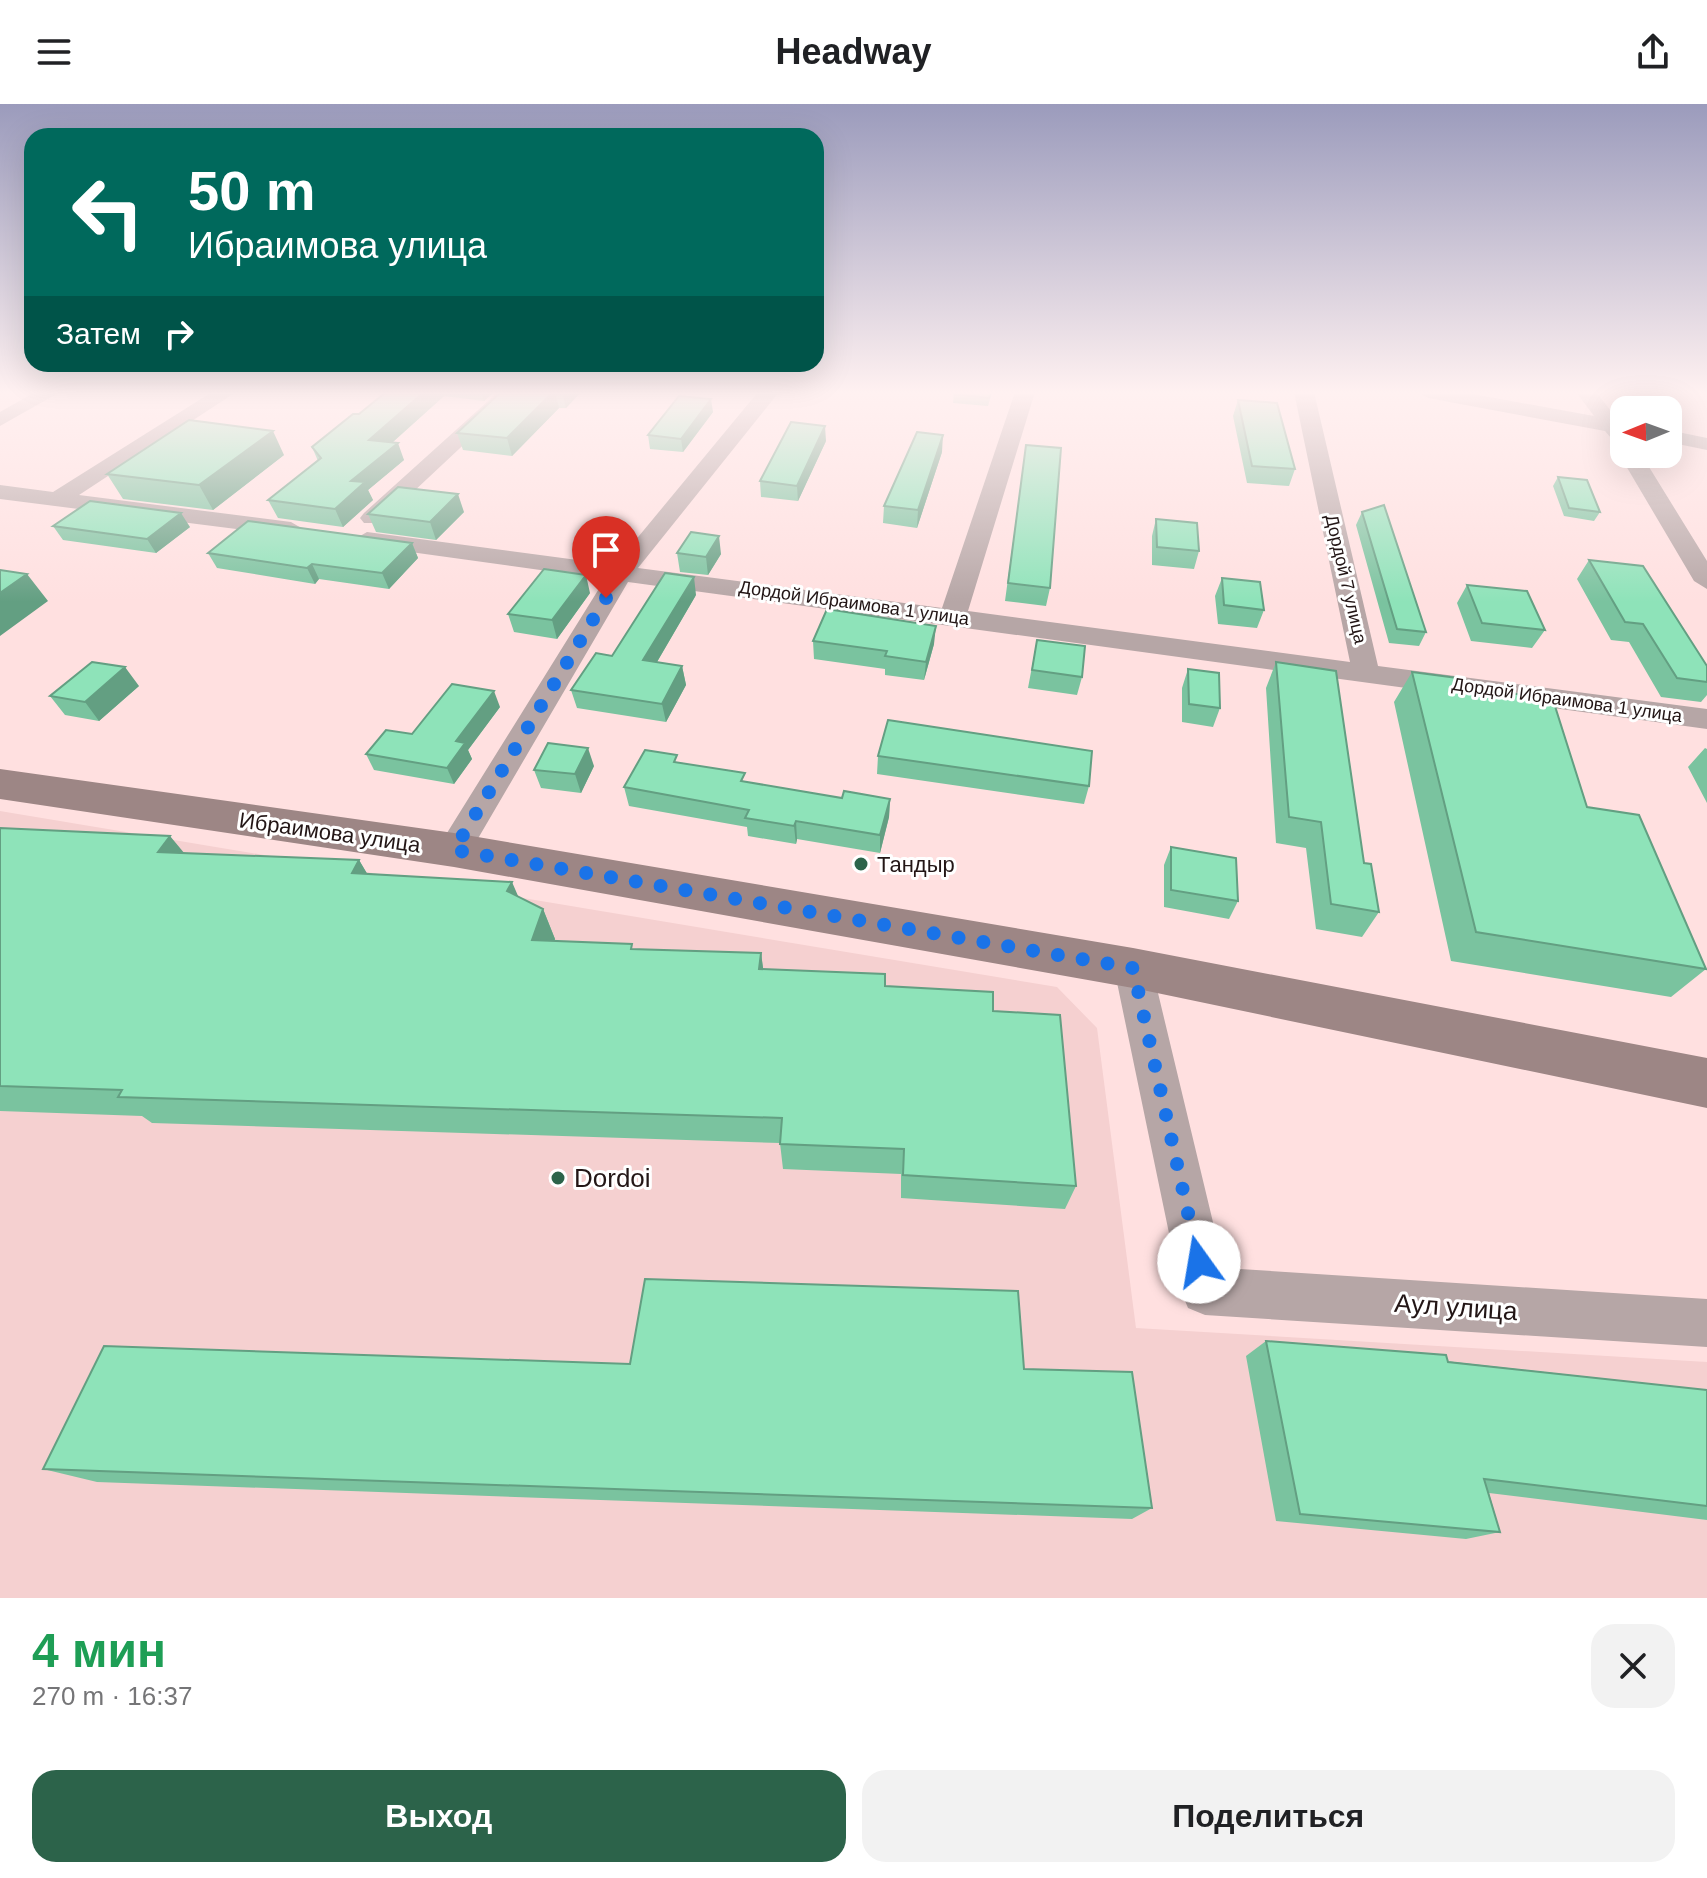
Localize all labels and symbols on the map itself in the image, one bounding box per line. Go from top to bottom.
north arrow [1610,396,1682,468]
street label: Дордой 7 улица [1321,512,1371,647]
pin [572,516,640,598]
street label: Дордой Ибраимова 1 улица [738,577,971,629]
street label: Дордой Ибраимова 1 улица [1451,674,1684,726]
street label: Ибраимова улица [238,807,423,858]
place label: Тандыр [877,852,955,877]
marker: Тандыр [852,855,870,873]
place label: Dordoi [574,1163,651,1193]
marker: Dordoi [549,1169,567,1187]
position arrow [1157,1220,1241,1304]
street label: Аул улица [1393,1288,1519,1326]

